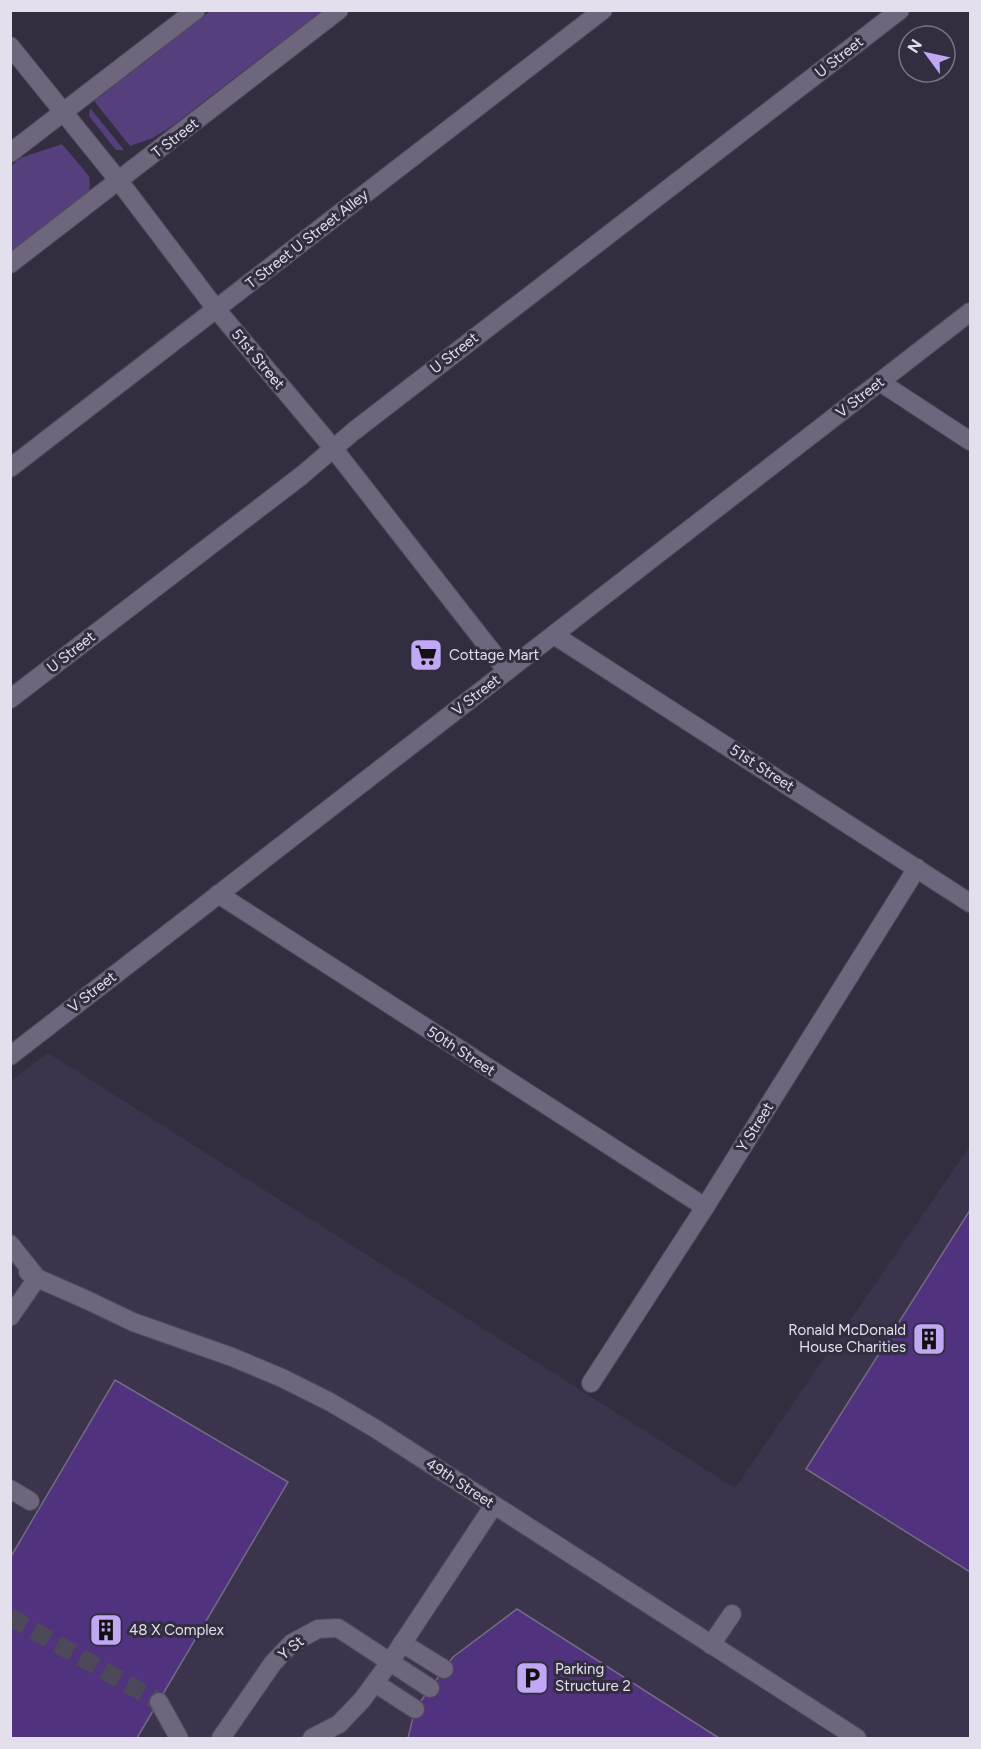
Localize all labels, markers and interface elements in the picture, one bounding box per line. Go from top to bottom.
north arrow [897,24,957,84]
street label: U Street [811,32,867,81]
text: N [904,36,926,56]
street label: T Street [148,114,202,162]
street label: T Street U Street Alley [242,186,372,292]
street label: 51st Street [228,325,289,393]
street label: U Street [426,328,482,377]
street label: V Street [832,372,888,421]
street label: U Street [43,627,99,676]
supermarket icon: Cottage Mart [408,637,444,673]
place label: Cottage Mart [449,646,540,664]
street label: V Street [448,670,504,719]
street label: 51st Street [726,741,798,796]
street label: V Street [64,967,120,1016]
street label: 50th Street [423,1022,499,1080]
street label: Y Street [733,1099,777,1155]
place label: Ronald McDonald House Charities [788,1321,906,1356]
building icon: Ronald McDonald House Charities [911,1321,947,1357]
street label: 49th Street [423,1454,498,1512]
building icon: 48 X Complex [88,1612,124,1648]
place label: 48 X Complex [129,1621,224,1639]
street label: Y St [275,1632,308,1664]
parking icon: Parking Structure 2 [514,1660,550,1696]
place label: Parking Structure 2 [555,1660,631,1695]

